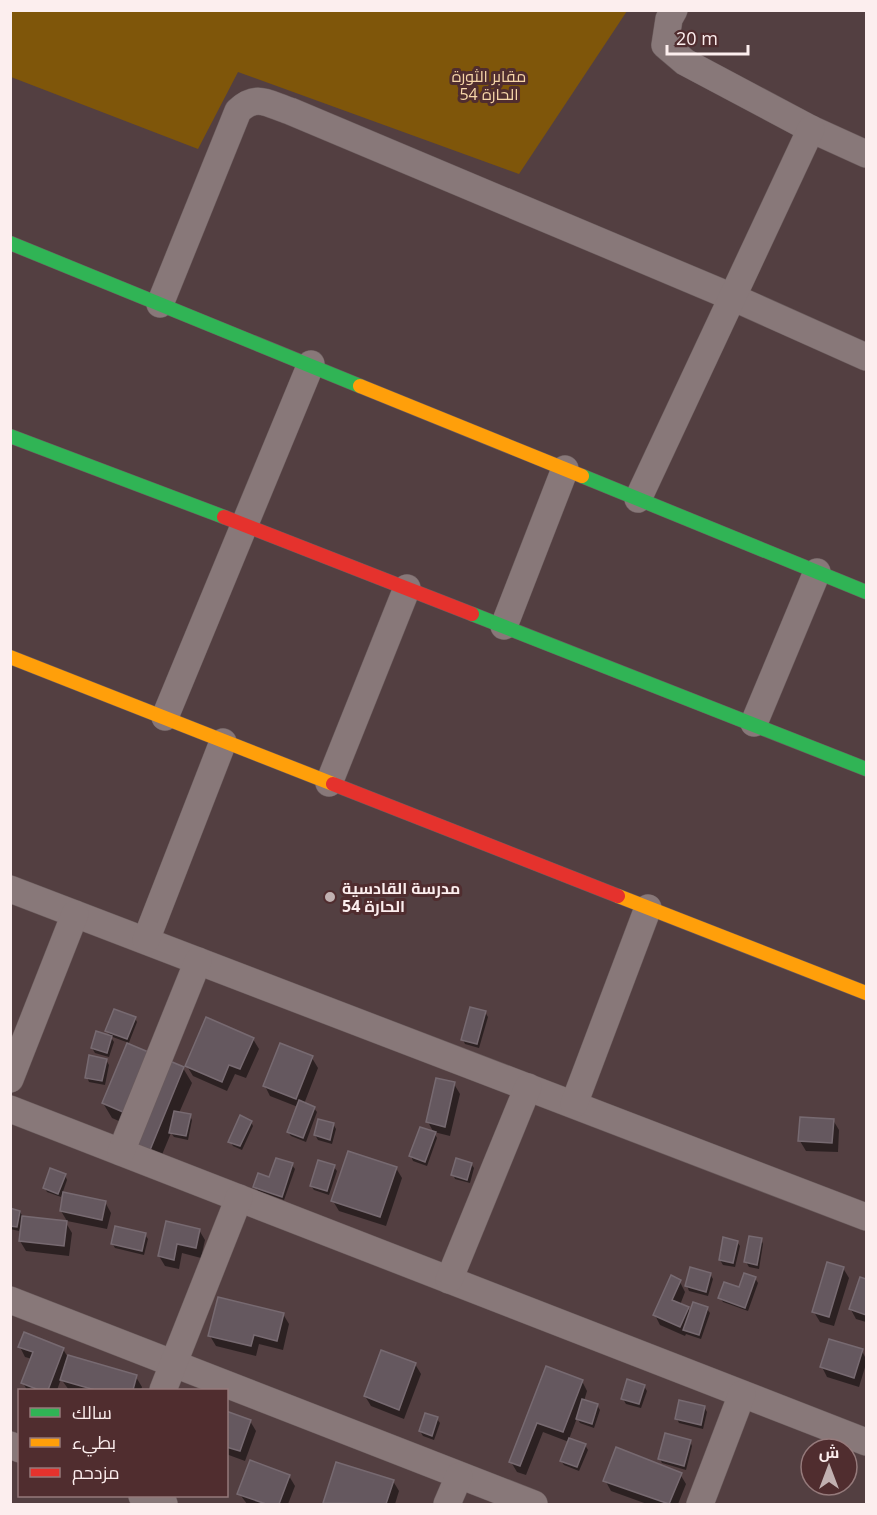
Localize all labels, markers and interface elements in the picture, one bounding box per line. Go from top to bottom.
scale bar [667,18,748,56]
text: 20 m [676,26,718,50]
park label: مقابر الثورة الحارة 54 [452,65,526,105]
place label: مدرسة القادسية الحارة 54 [342,877,460,917]
marker: مدرسة القادسية الحارة 54 [323,890,337,904]
legend [18,1389,228,1497]
text: سالك [72,1400,112,1424]
text: بطيء [72,1430,116,1457]
north arrow [799,1437,859,1497]
text: ش [819,1441,839,1463]
text: مزدحم [72,1460,120,1485]

